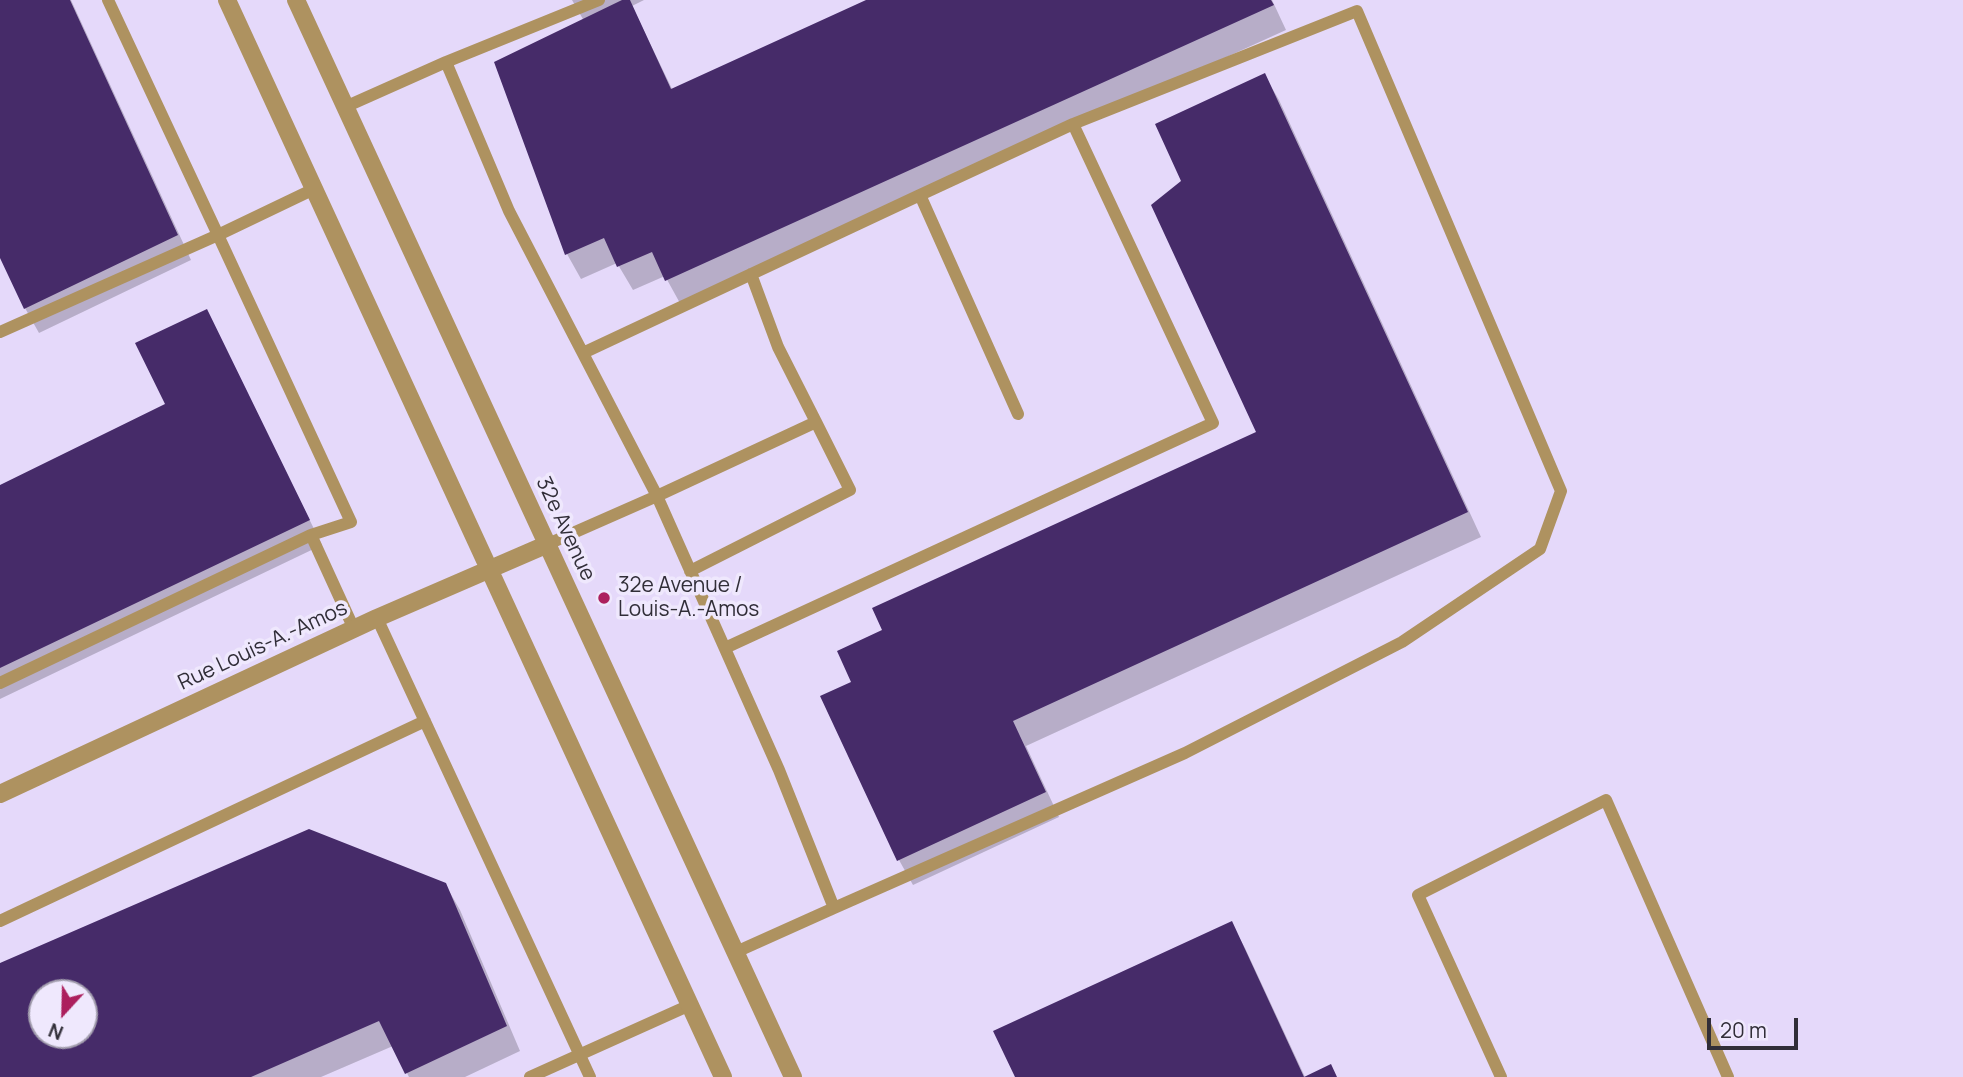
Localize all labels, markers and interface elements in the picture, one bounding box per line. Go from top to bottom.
street label: 32e Avenue [530,473,600,585]
place label: 32e Avenue / Louis-A.-Amos [618,573,759,623]
marker: 32e Avenue / Louis-A.-Amos [596,590,612,606]
street label: Rue Louis-A.-Amos [175,596,351,696]
north arrow [28,979,98,1049]
scale bar [1711,1004,1802,1048]
text: 20 m [1720,1016,1767,1044]
text: N [45,1017,67,1046]

